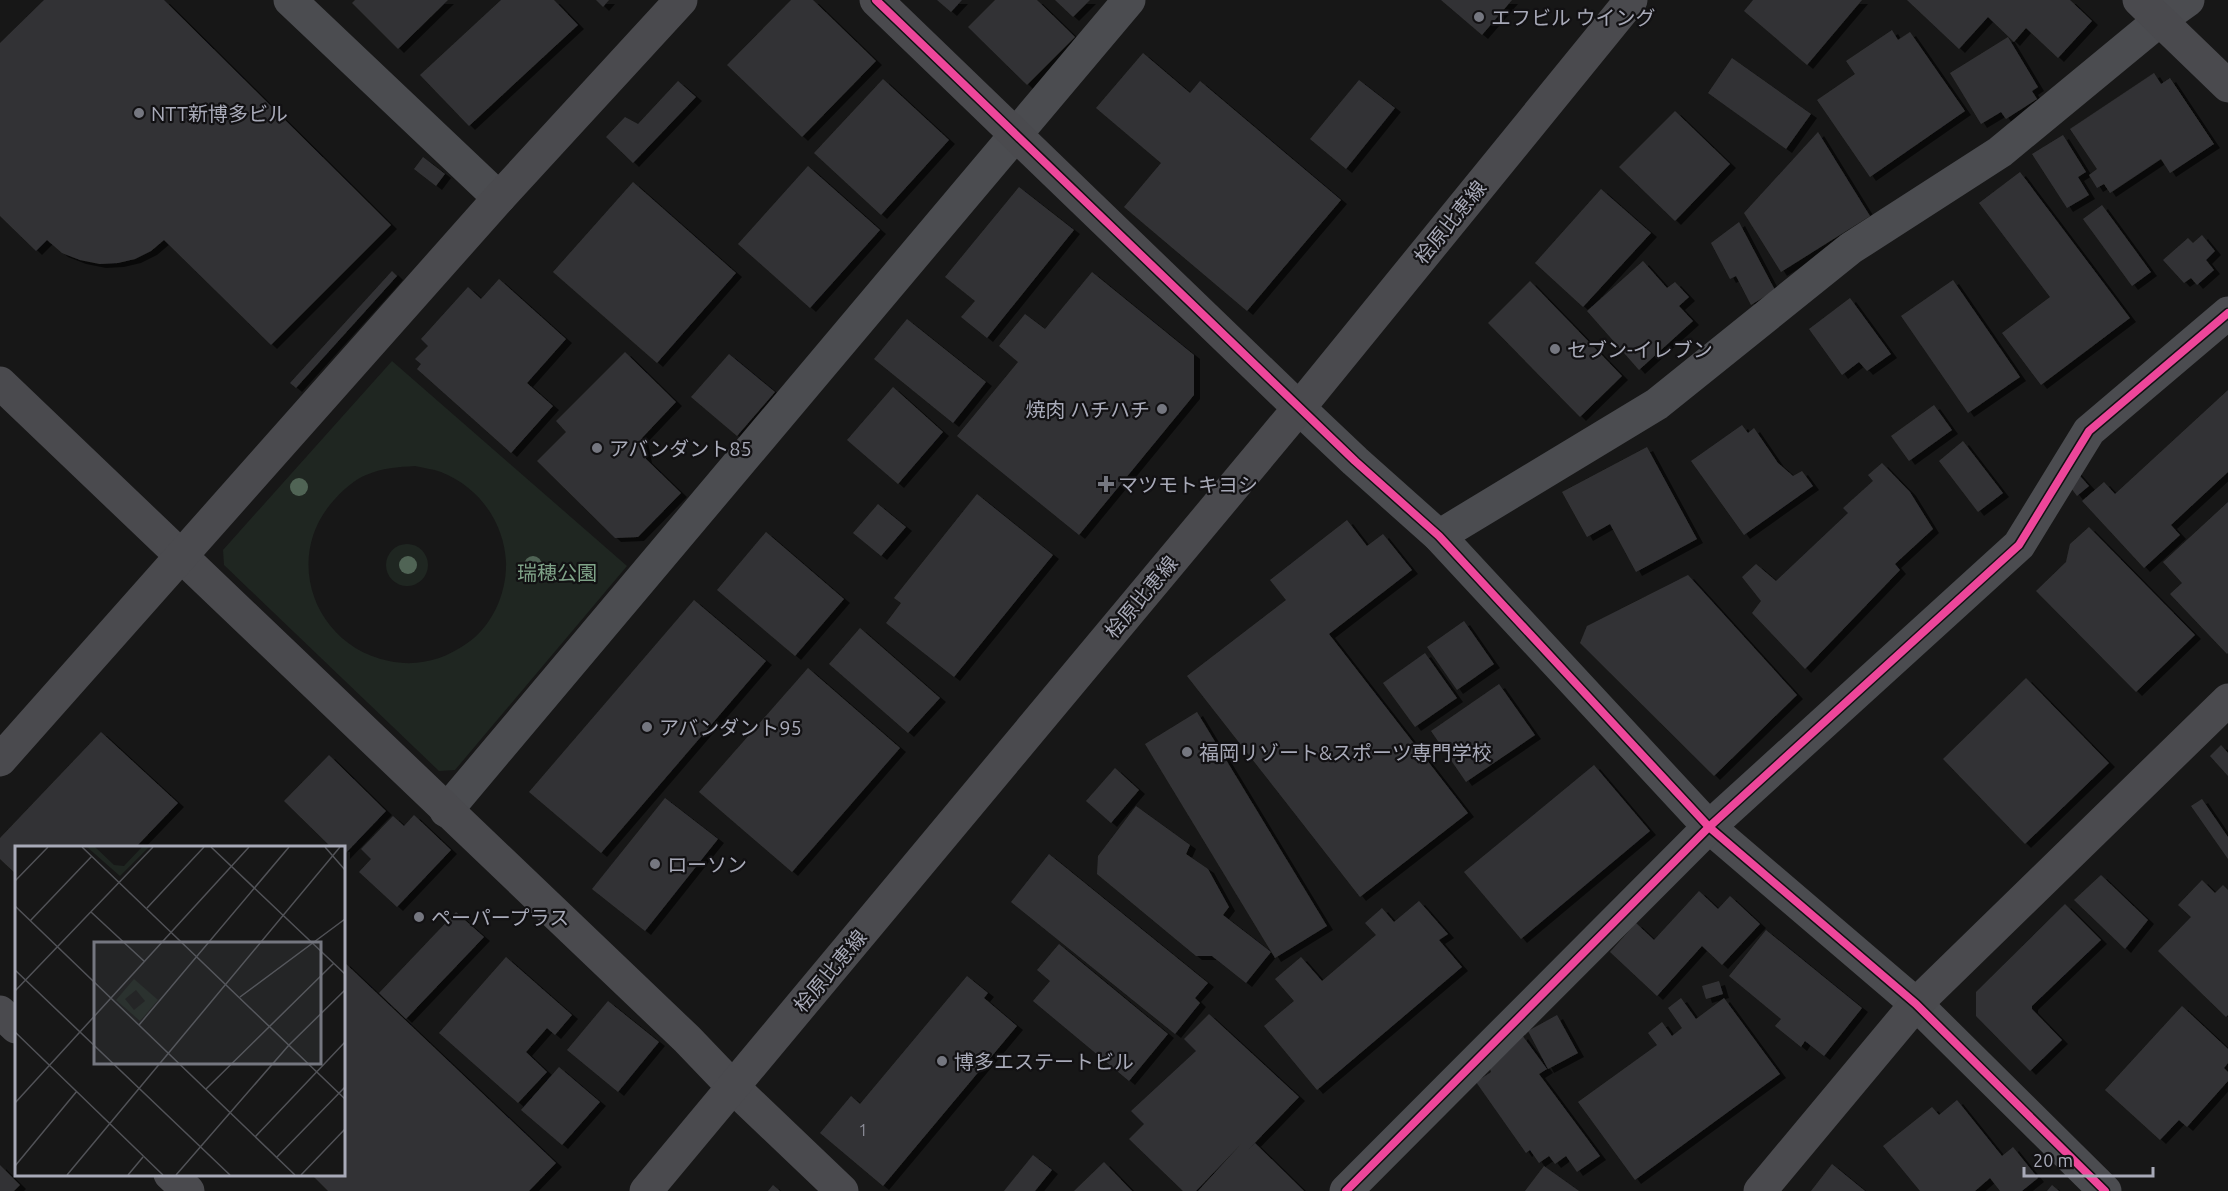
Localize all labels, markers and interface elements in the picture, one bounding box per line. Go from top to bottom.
place label: エフビル ウイング [1491,6,1656,29]
marker: エフビル ウイング [1472,10,1486,24]
place label: NTT新博多ビル [151,102,288,125]
marker: NTT新博多ビル [132,106,146,120]
street label: 桧原比恵線 [1410,176,1490,268]
place label: セブン-イレブン [1567,338,1713,361]
marker: セブン-イレブン [1548,342,1562,356]
place label: 焼肉 ハチハチ [1025,398,1150,421]
marker: 焼肉 ハチハチ [1155,402,1169,416]
place label: アバンダント85 [609,437,752,460]
marker: アバンダント85 [590,441,604,455]
place label: マツモトキヨシ [1118,473,1258,496]
marker: マツモトキヨシ [1099,477,1113,491]
street label: 桧原比恵線 [1100,551,1182,643]
park label: 瑞穂公園 [517,561,597,584]
place label: アバンダント95 [659,716,802,739]
marker: アバンダント95 [640,720,654,734]
place label: 福岡リゾート&スポーツ専門学校 [1199,741,1492,764]
marker: 福岡リゾート&スポーツ専門学校 [1180,745,1194,759]
inset map [15,846,345,1176]
place label: ローソン [667,853,747,876]
marker: ローソン [648,857,662,871]
place label: ペーパープラス [431,906,569,929]
marker: ペーパープラス [412,910,426,924]
street label: 桧原比恵線 [789,925,871,1017]
place label: 博多エステートビル [954,1050,1134,1073]
marker: 博多エステートビル [935,1054,949,1068]
house number: 1 [858,1121,868,1139]
scale bar [2024,1140,2153,1178]
text: 20 m [2033,1150,2073,1170]

